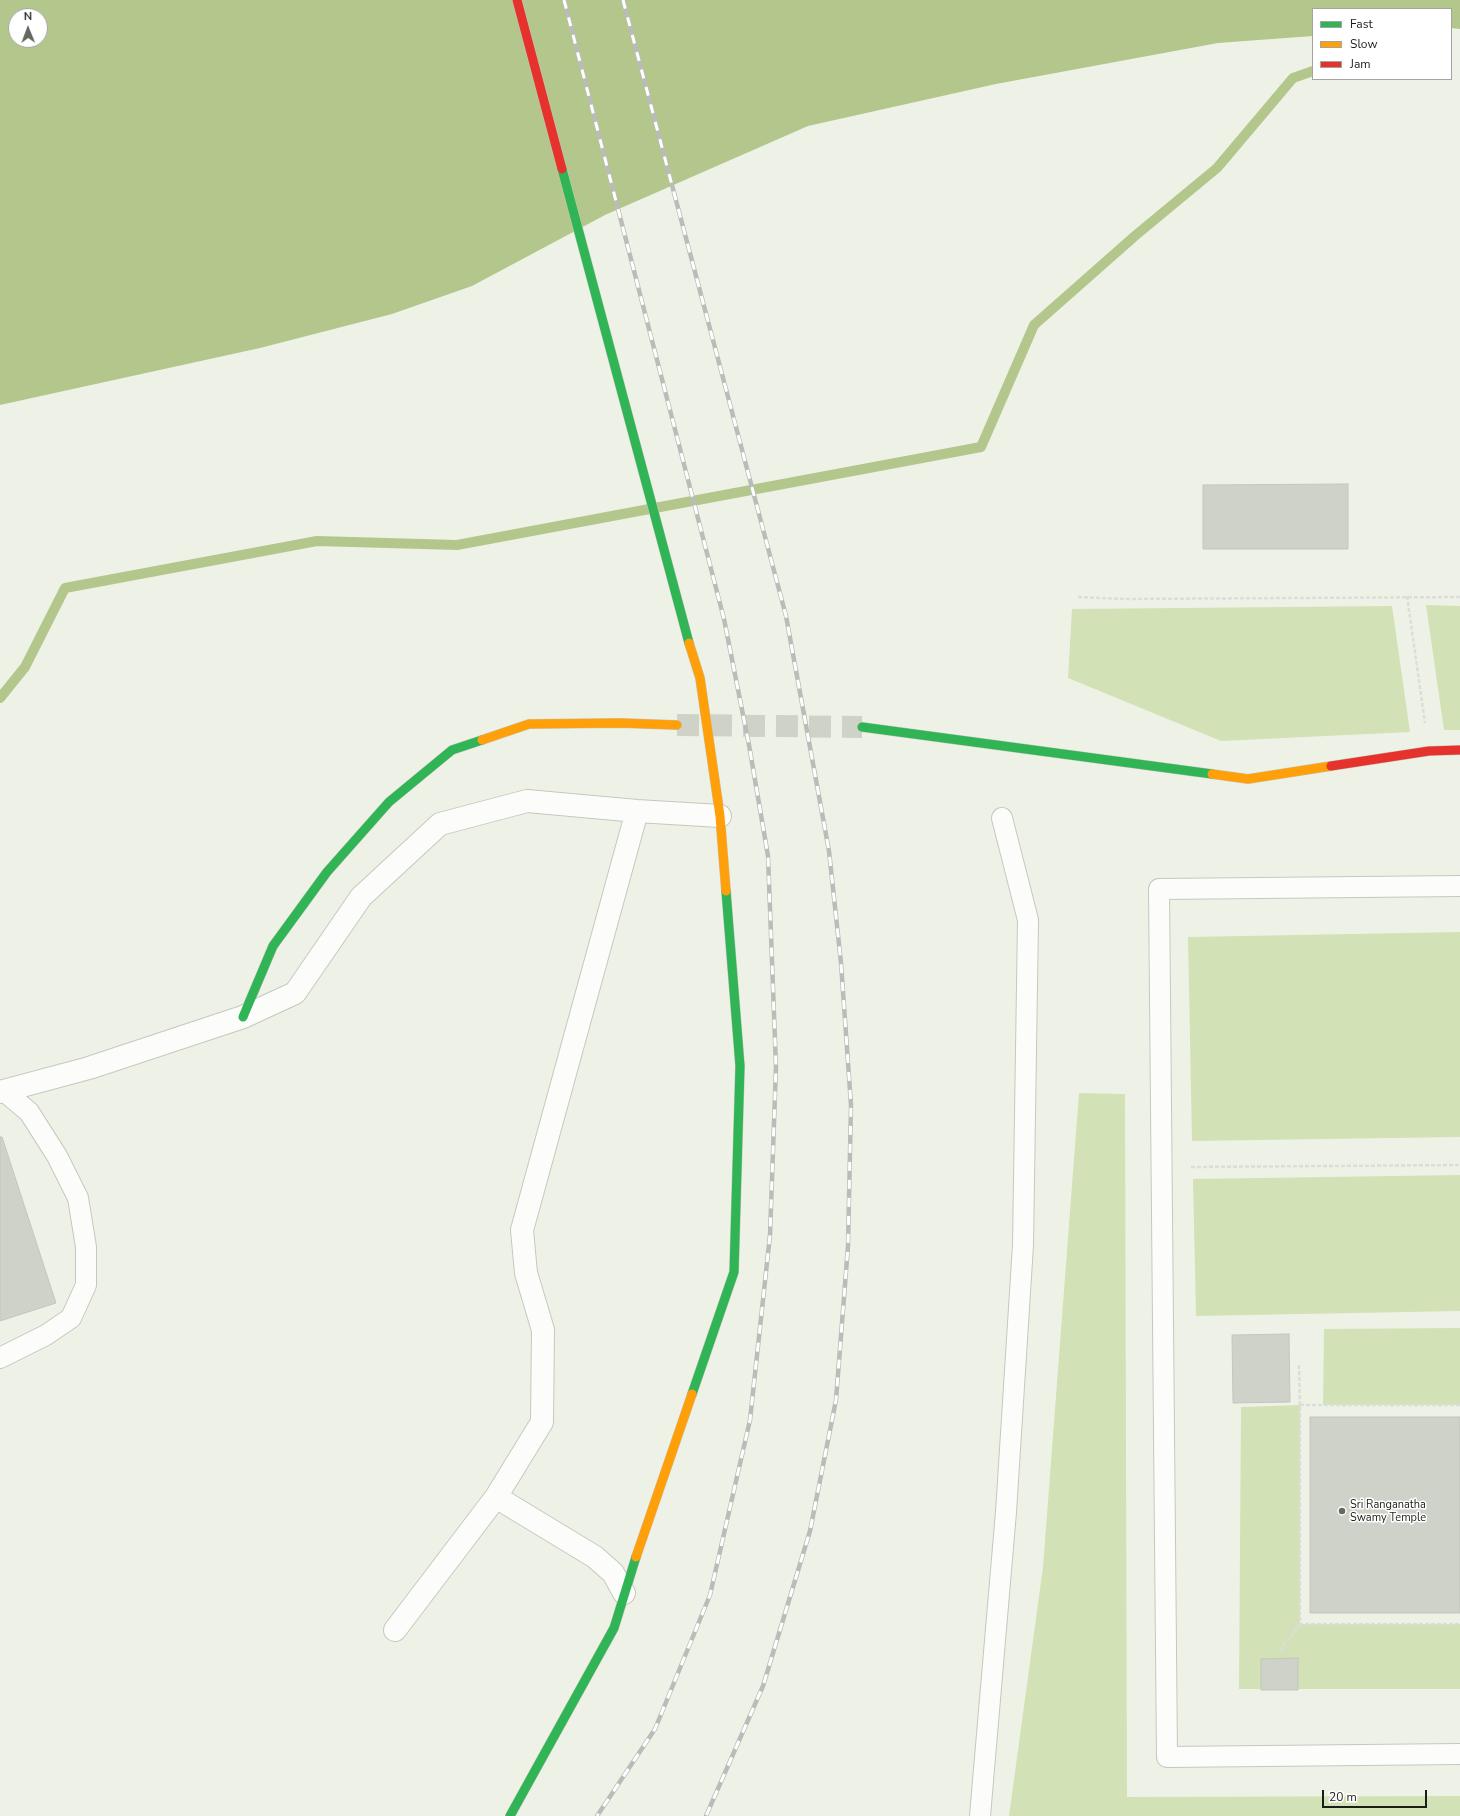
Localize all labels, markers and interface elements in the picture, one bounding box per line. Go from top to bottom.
north arrow [8,8,48,48]
legend [1312,8,1452,80]
text: N [24,9,32,24]
text: Fast [1350,16,1373,32]
text: Slow [1350,36,1378,52]
text: Jam [1350,56,1371,72]
place label: Sri Ranganatha Swamy Temple [1350,1498,1426,1524]
marker: Sri Ranganatha Swamy Temple [1337,1506,1347,1516]
scale bar [1324,1782,1429,1808]
text: 20 m [1329,1789,1357,1805]

